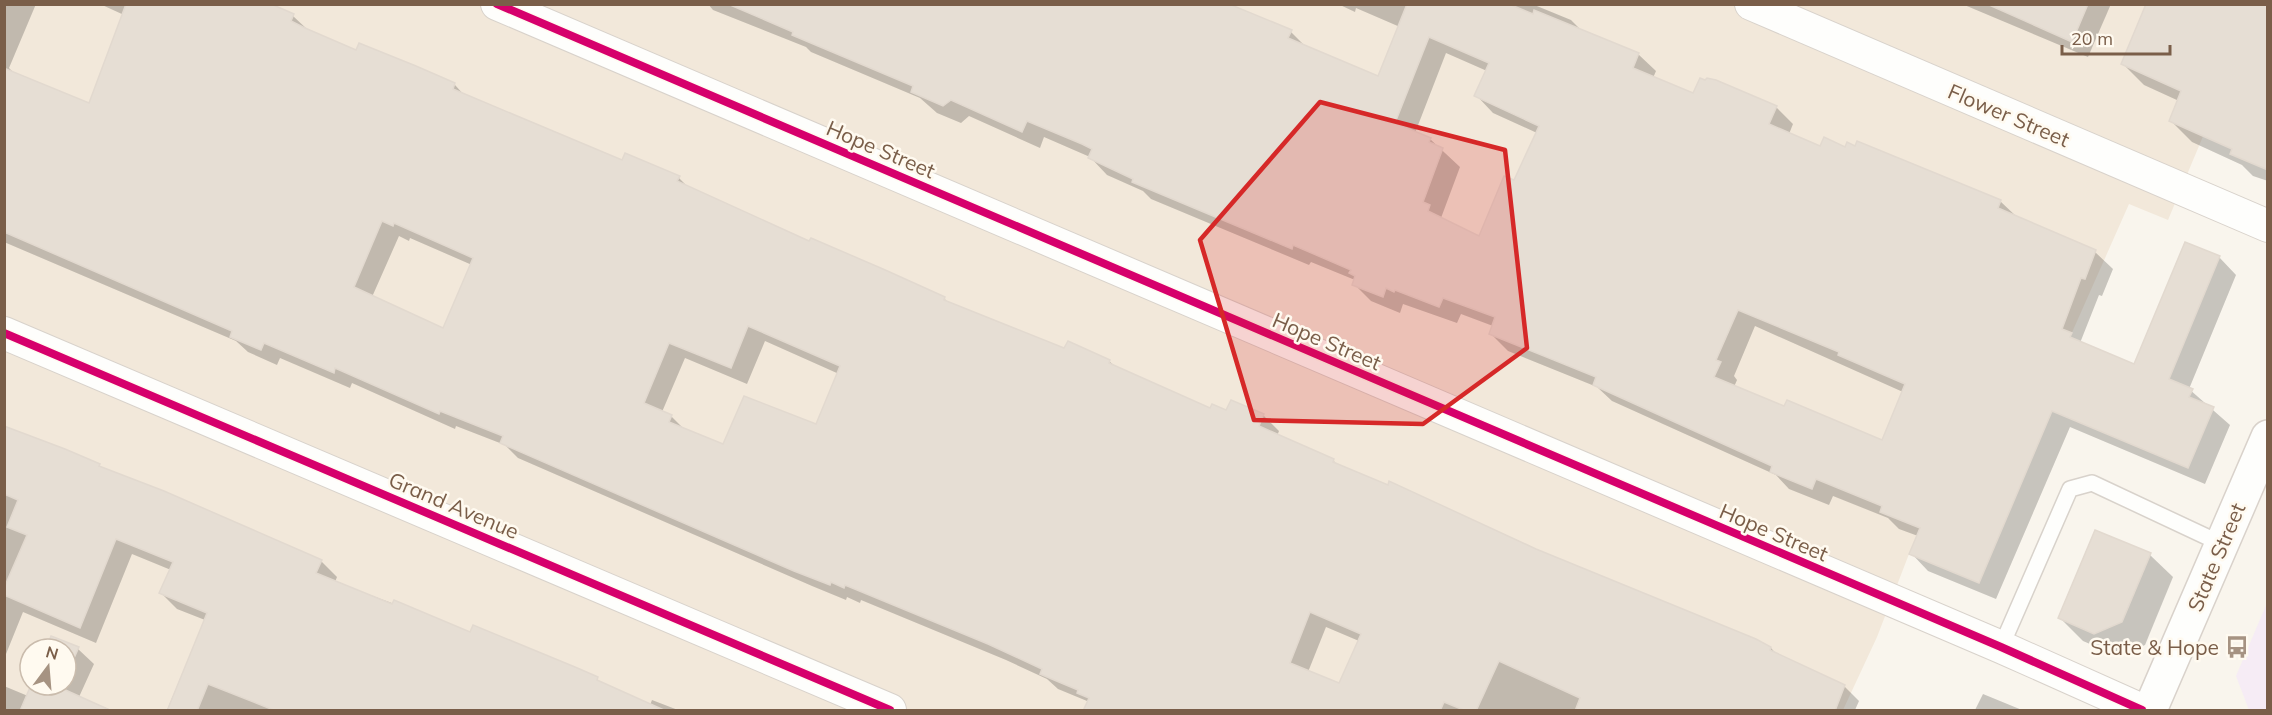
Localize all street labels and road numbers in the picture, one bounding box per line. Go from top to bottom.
street label: Flower Street [1944,78,2074,152]
street label: Hope Street [823,114,939,184]
street label: Hope Street [1269,306,1385,376]
street label: Grand Avenue [385,466,523,544]
street label: Hope Street [1716,497,1832,567]
street label: State Street [2182,499,2250,615]

